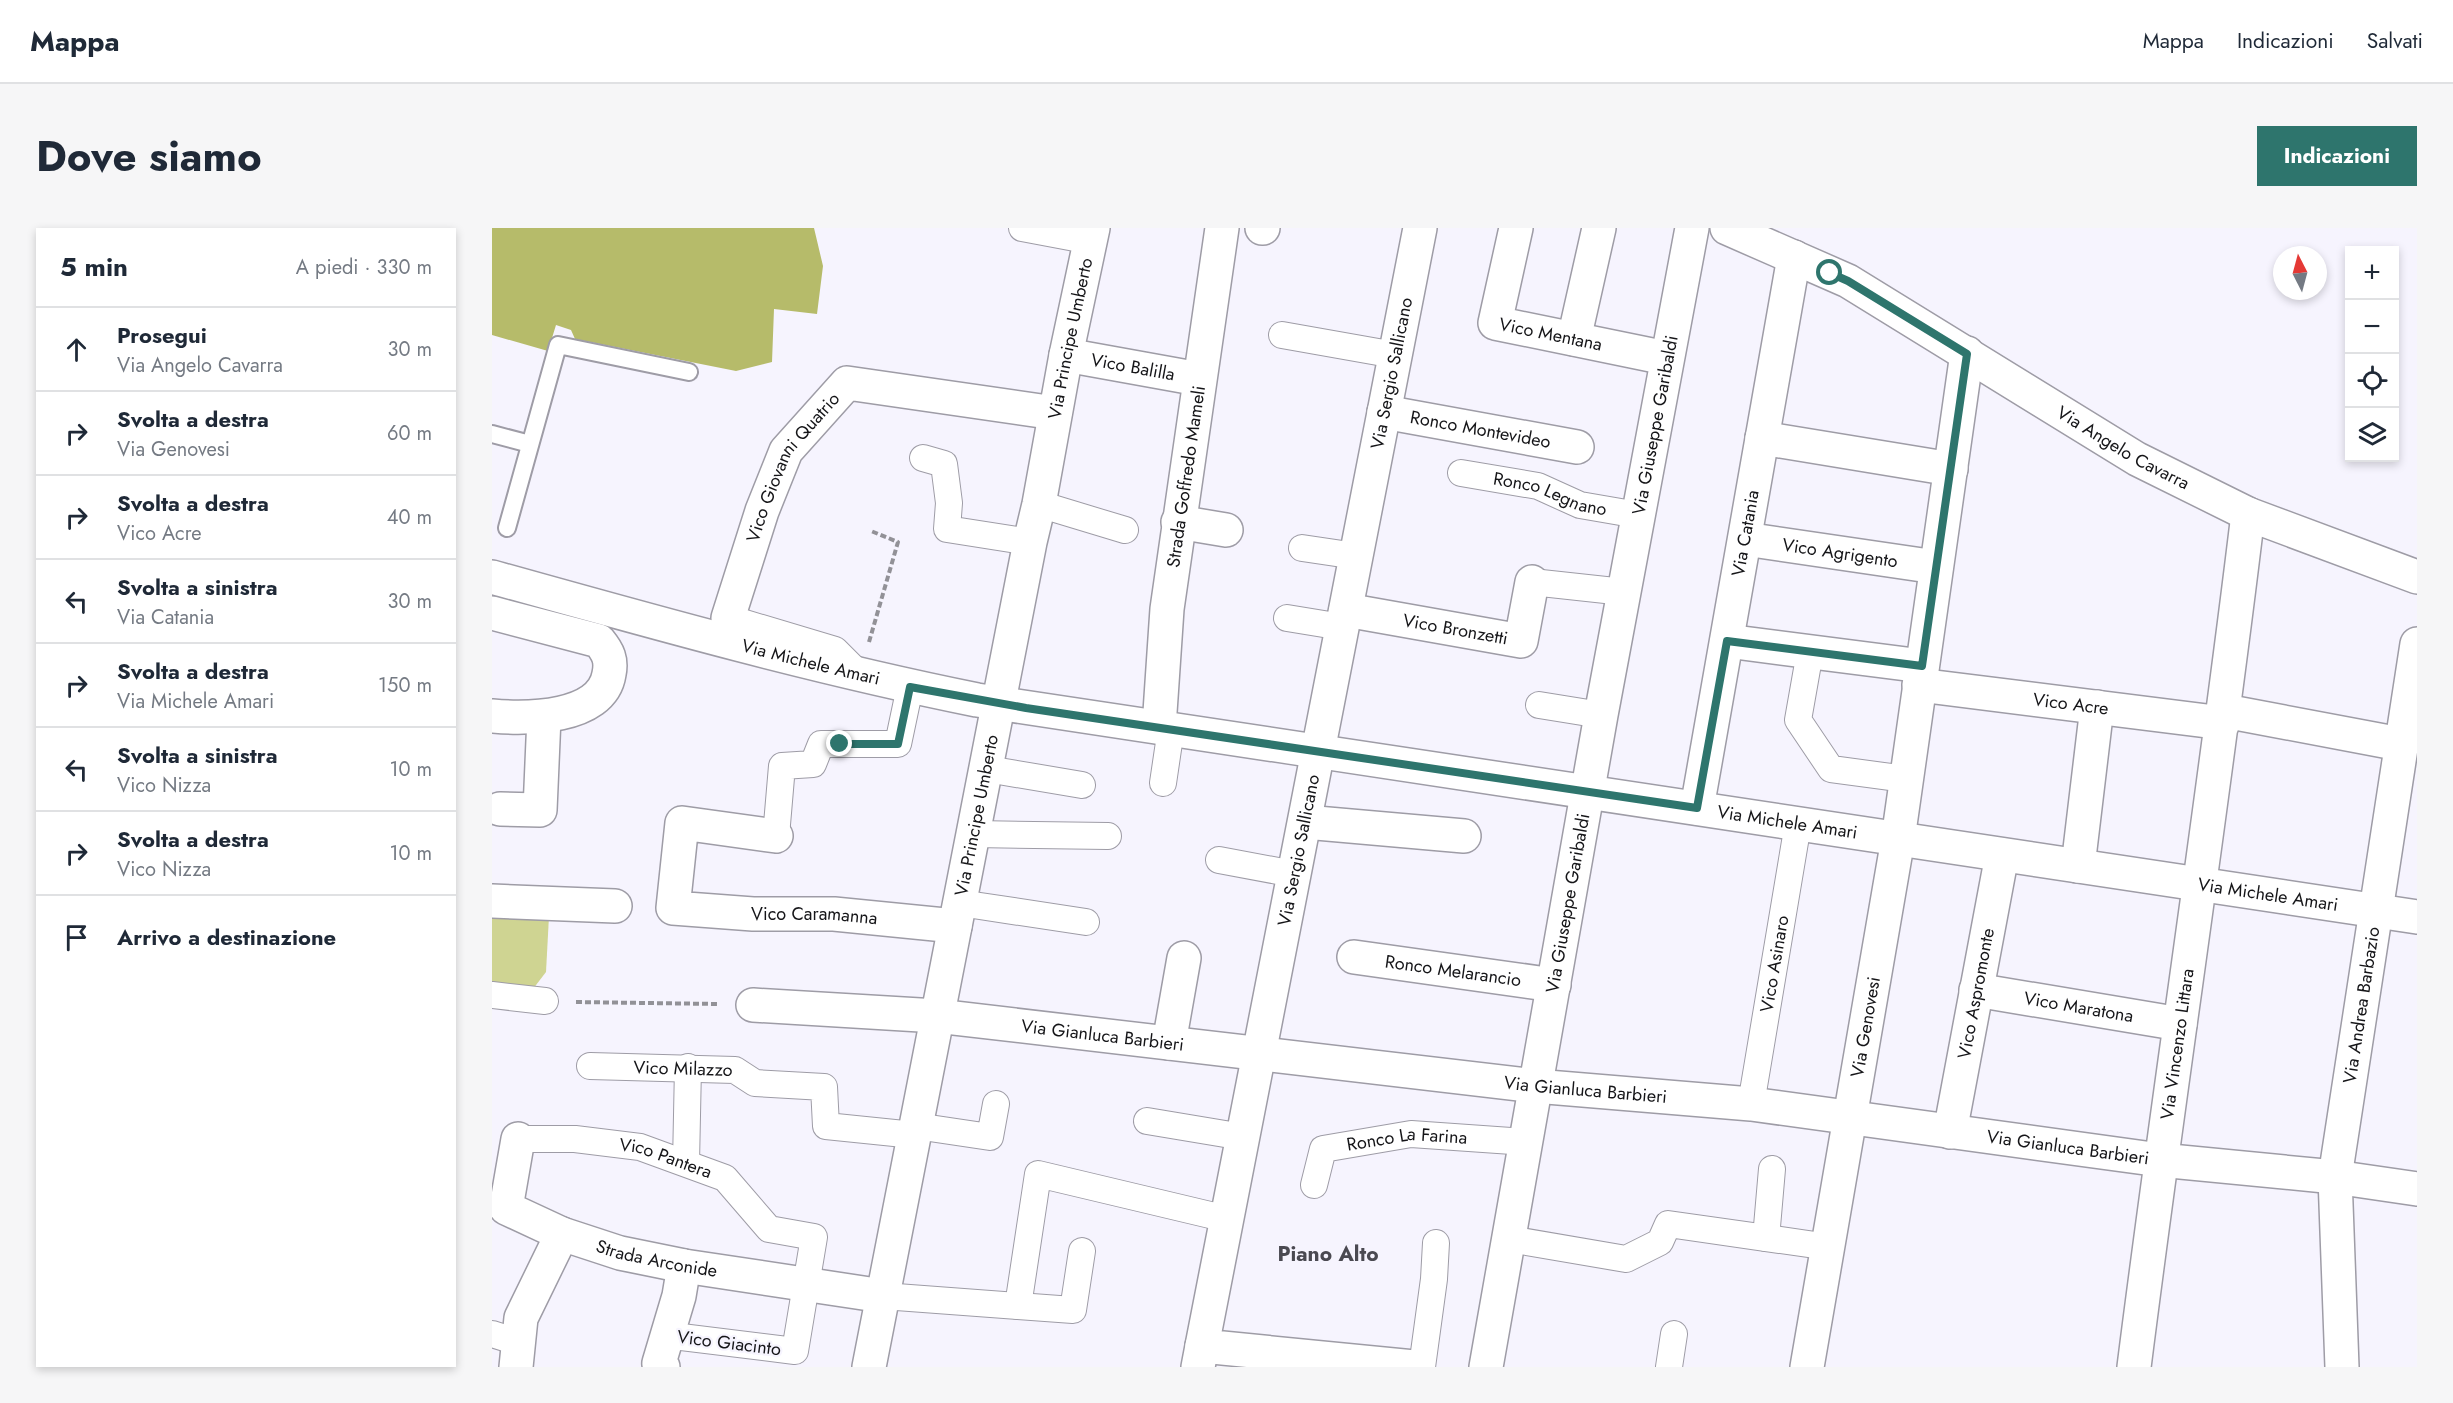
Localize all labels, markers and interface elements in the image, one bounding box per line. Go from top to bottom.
text: Mappa [30,21,120,62]
text: Mappa [2143,26,2204,56]
text: Indicazioni [2237,26,2334,56]
text: Salvati [2367,26,2423,56]
text: Dove siamo [36,126,262,187]
button: Indicazioni [2257,126,2417,186]
north arrow [2273,246,2327,300]
map controls [2345,246,2399,462]
button: + [2345,246,2399,300]
text: 5 min [60,248,128,286]
text: A piedi · 330 m [296,253,432,282]
street label: Via Principe Umberto [1042,255,1099,421]
route start [1816,259,1842,285]
street label: Via Sergio Sallicano [1364,295,1419,451]
button: − [2345,300,2399,354]
street label: Vico Mentana [1497,311,1605,358]
text: Prosegui [117,319,207,351]
icon: ahead [60,333,93,366]
street label: Via Giuseppe Garibaldi [1626,333,1685,517]
text: 30 m [387,335,432,364]
street label: Vico Balilla [1089,347,1177,387]
text: Via Angelo Cavarra [117,351,283,380]
button: locate [2345,354,2399,408]
street label: Strada Goffredo Mameli [1160,384,1212,569]
street label: Vico Giovanni Quatrio [740,386,846,546]
street label: Via Angelo Cavarra [2052,400,2194,496]
text: Svolta a destra [117,403,269,435]
street label: Ronco Montevideo [1408,404,1553,455]
button: layers [2345,408,2399,462]
icon: right [60,417,93,450]
text: 60 m [387,419,432,448]
text: Via Genovesi [117,435,230,464]
street label: Ronco Legnano [1491,466,1609,522]
text: Svolta a destra [117,487,269,519]
street label: Via Catania [1725,488,1766,579]
icon: right [60,501,93,534]
text: 40 m [387,503,432,532]
text: Vico Acre [117,519,202,548]
street label: Vico Agrigento [1780,532,1900,574]
text: Svolta a sinistra [117,571,278,603]
icon: left [60,585,93,618]
text: 30 m [387,587,432,616]
text: Via Catania [117,603,214,632]
street label: Vico Bronzetti [1401,607,1510,651]
street label: Via Michele Amari [739,633,882,692]
text: Svolta a destra [117,655,269,687]
icon: right [60,669,93,702]
text: 150 m [378,671,432,700]
street label: Vico Acre [2031,686,2110,722]
text: Via Michele Amari [117,687,274,716]
route end [826,730,852,756]
street label: Via Principe Umberto [948,732,1005,898]
text: Svolta a sinistra [117,739,278,771]
icon: left [60,753,93,786]
text: 10 m [389,755,432,784]
text: Vico Nizza [117,771,211,800]
street label: Via Sergio Sallicano [1271,772,1326,928]
street label: Via Michele Amari [1715,799,1859,846]
street label: Via Giuseppe Garibaldi [1539,811,1596,995]
text: Svolta a destra [117,823,269,855]
icon: right [60,837,93,870]
text: 10 m [389,839,432,868]
text: Vico Nizza [117,855,211,884]
street label: Via Michele Amari [2196,871,2340,918]
street label: Vico Caramanna [751,900,879,931]
street label: Vico Asinaro [1754,913,1795,1014]
icon: arrive [60,921,93,954]
text: Arrivo a destinazione [117,921,336,953]
street label: Via Andrea Barbazio [2337,925,2386,1085]
street label: Vico Aspromonte [1951,926,2001,1061]
street label: Ronco Melarancio [1383,948,1523,993]
street label: Via Vincenzo Littara [2154,967,2201,1121]
street label: Via Genovesi [1844,975,1887,1079]
street label: Vico Maratona [2022,985,2135,1029]
street label: Via Gianluca Barbieri [1020,1013,1185,1058]
street label: Vico Milazzo [633,1054,733,1083]
street label: Via Gianluca Barbieri [1502,1069,1668,1110]
street label: Ronco La Farina [1345,1121,1468,1158]
street label: Via Gianluca Barbieri [1985,1123,2151,1171]
street label: Vico Pantera [618,1132,716,1185]
street label: Strada Arconide [593,1233,719,1284]
district label: Piano Alto [1277,1239,1379,1269]
street label: Vico Giacinto [676,1324,783,1362]

